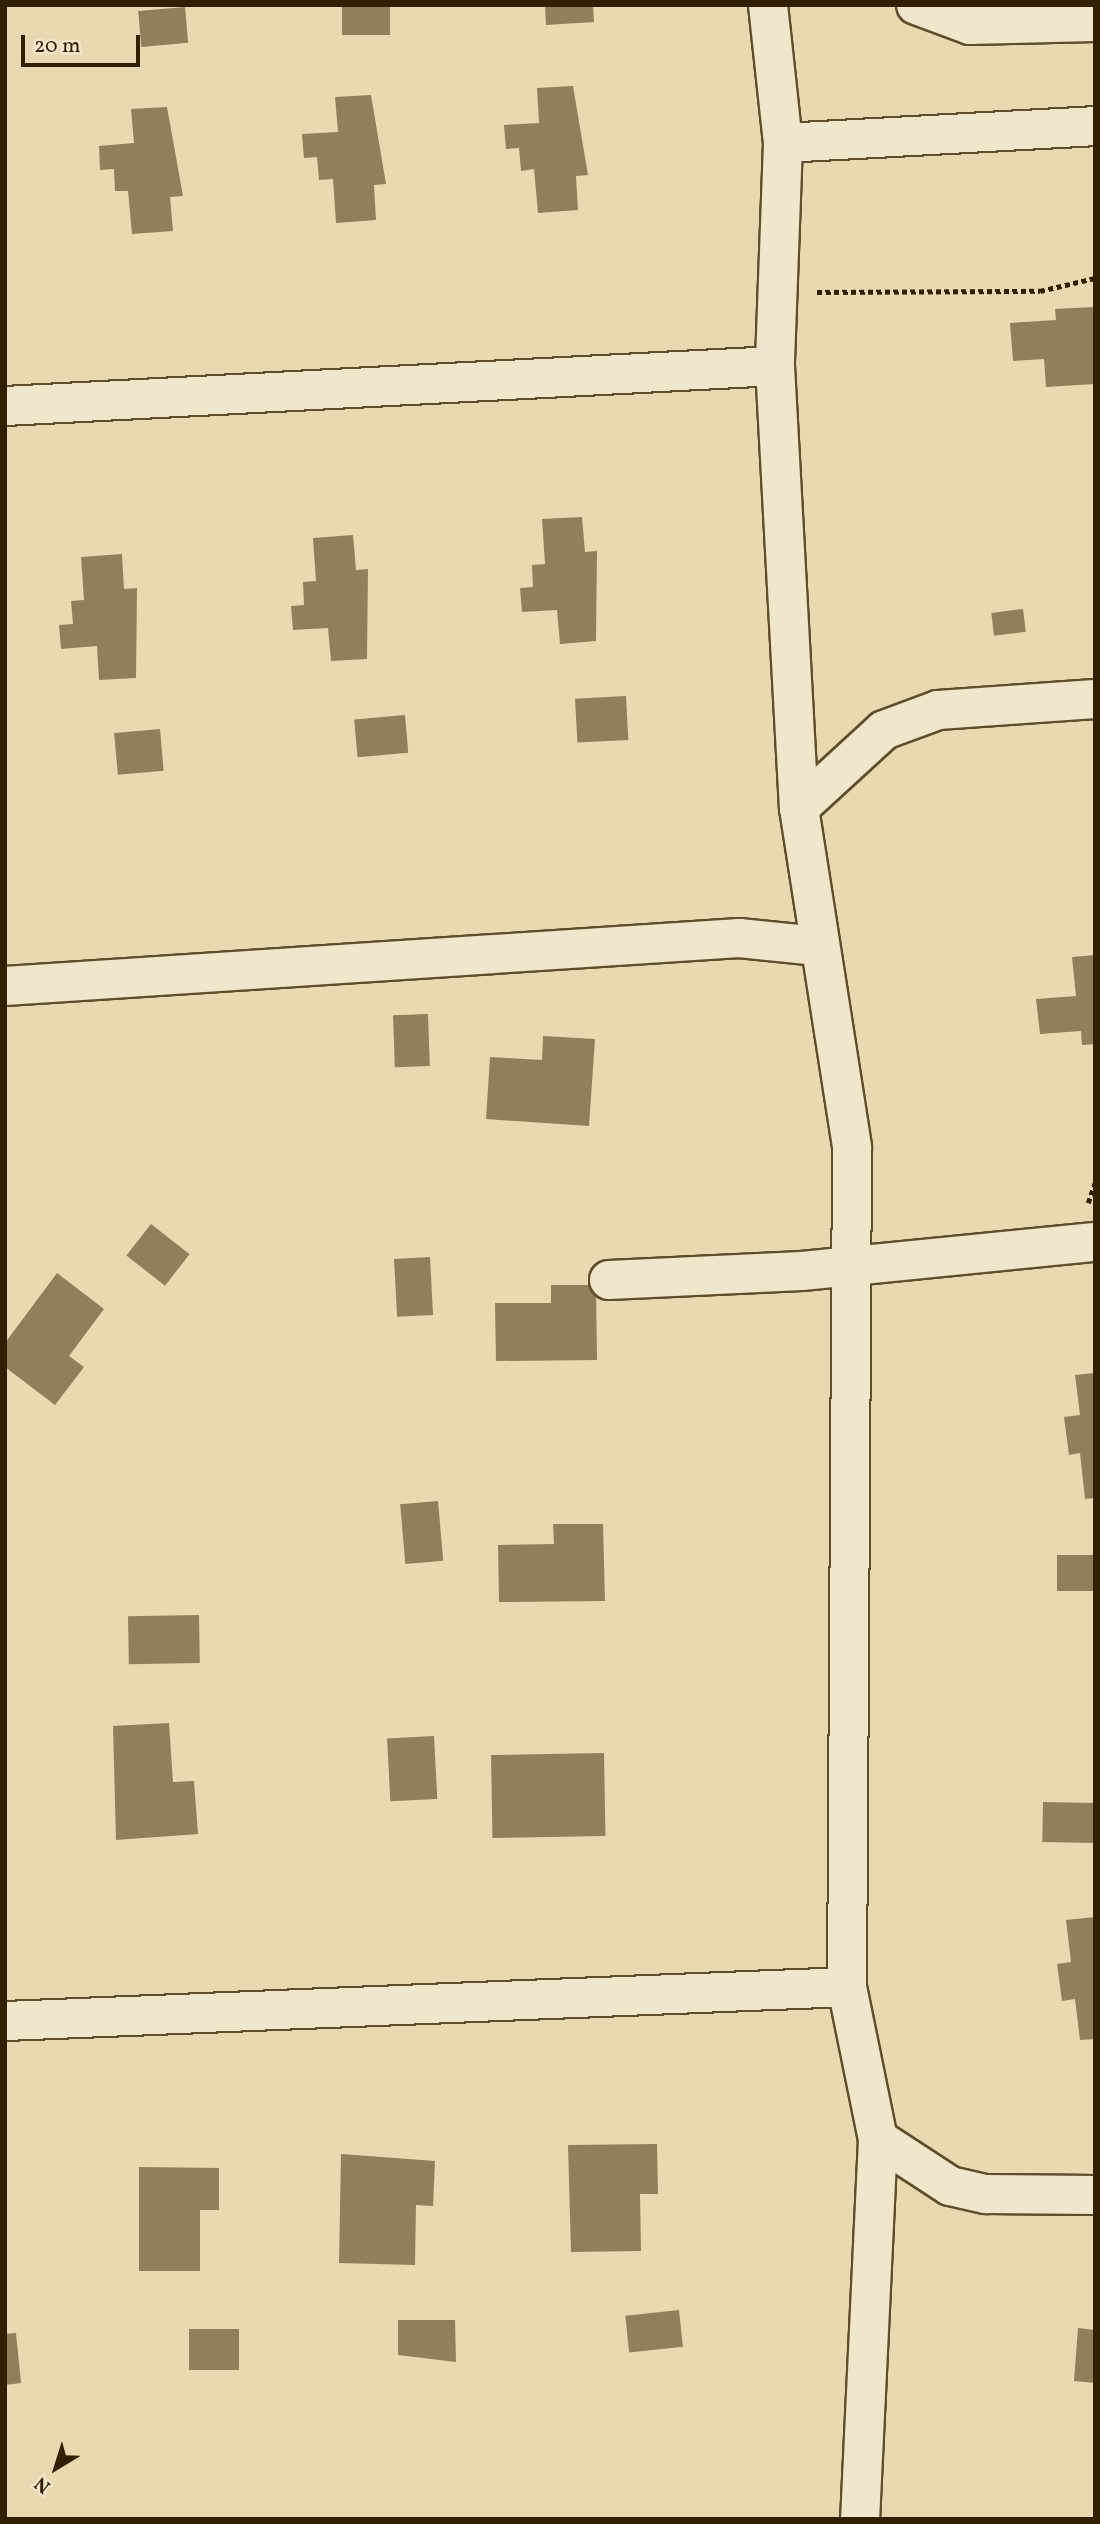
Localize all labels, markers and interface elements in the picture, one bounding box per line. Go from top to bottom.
scale bar [24,21,144,65]
text: 20 m [34,32,80,61]
north arrow [21,2433,91,2503]
text: N [30,2470,57,2499]

